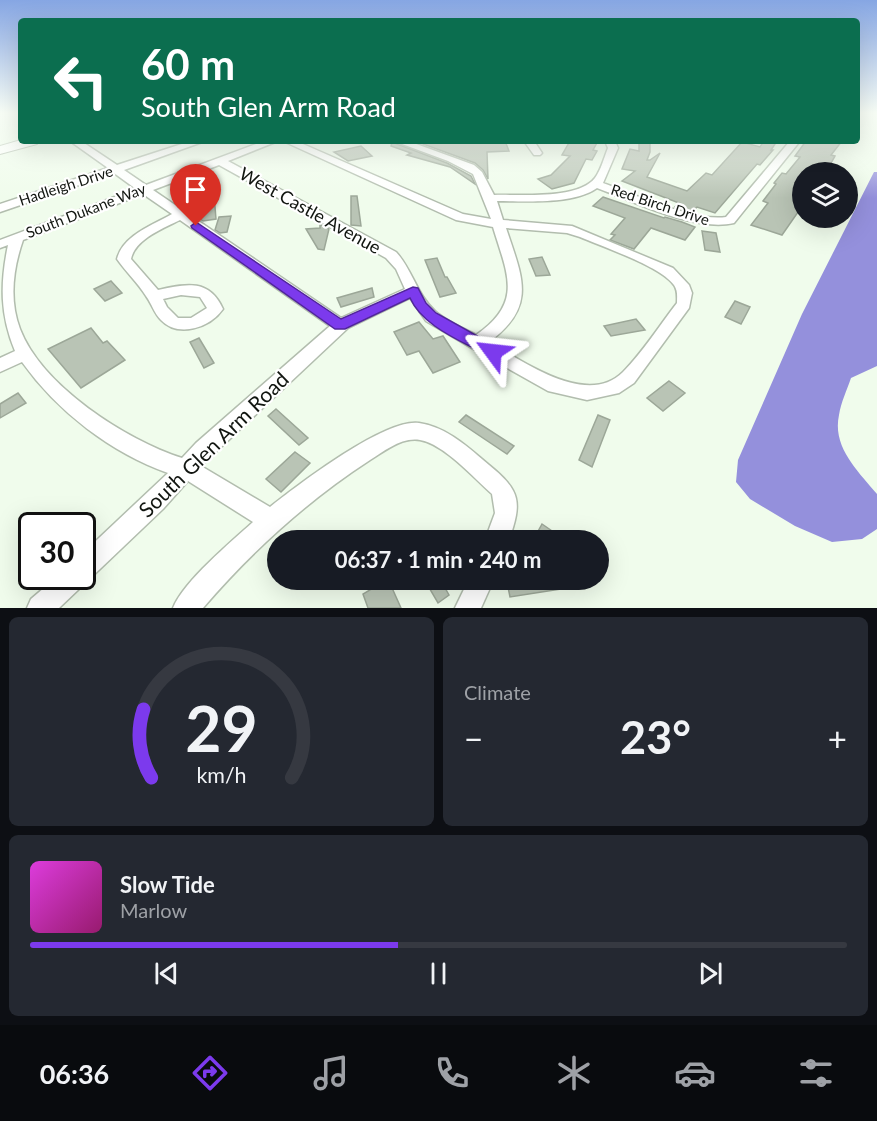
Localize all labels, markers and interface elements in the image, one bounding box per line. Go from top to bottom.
text: 60 m [141,39,235,89]
icon: left [42,42,120,120]
text: South Glen Arm Road [141,90,396,123]
street label: Hadleigh Drive [16,161,115,209]
street label: West Castle Avenue [236,162,385,258]
map controls [792,162,858,228]
button: layers [792,162,858,228]
pin [170,164,221,226]
icon: arrive [179,173,212,206]
street label: South Dukane Way [23,179,148,241]
street label: Red Birch Drive [609,180,712,228]
position arrow [461,320,525,384]
street label: South Glen Arm Road [133,366,293,522]
speed limit sign: 30 [18,512,96,590]
text: 06:37 · 1 min · 240 m [335,546,541,573]
text: Climate [464,680,531,704]
text: 29 [185,690,258,765]
text: 23° [620,710,691,764]
text: − [464,718,483,758]
text: + [828,718,847,758]
text: km/h [196,763,247,789]
text: Slow Tide [120,871,215,898]
text: Marlow [120,898,187,922]
icon: previous [150,957,183,990]
icon: pause [422,957,455,990]
icon: next [694,957,727,990]
icon: directions [189,1052,231,1094]
icon: music [310,1052,352,1094]
icon: phone [431,1052,473,1094]
icon: climate [553,1052,595,1094]
icon: car [674,1052,716,1094]
icon: filters [795,1052,837,1094]
text: 06:36 [40,1057,109,1090]

